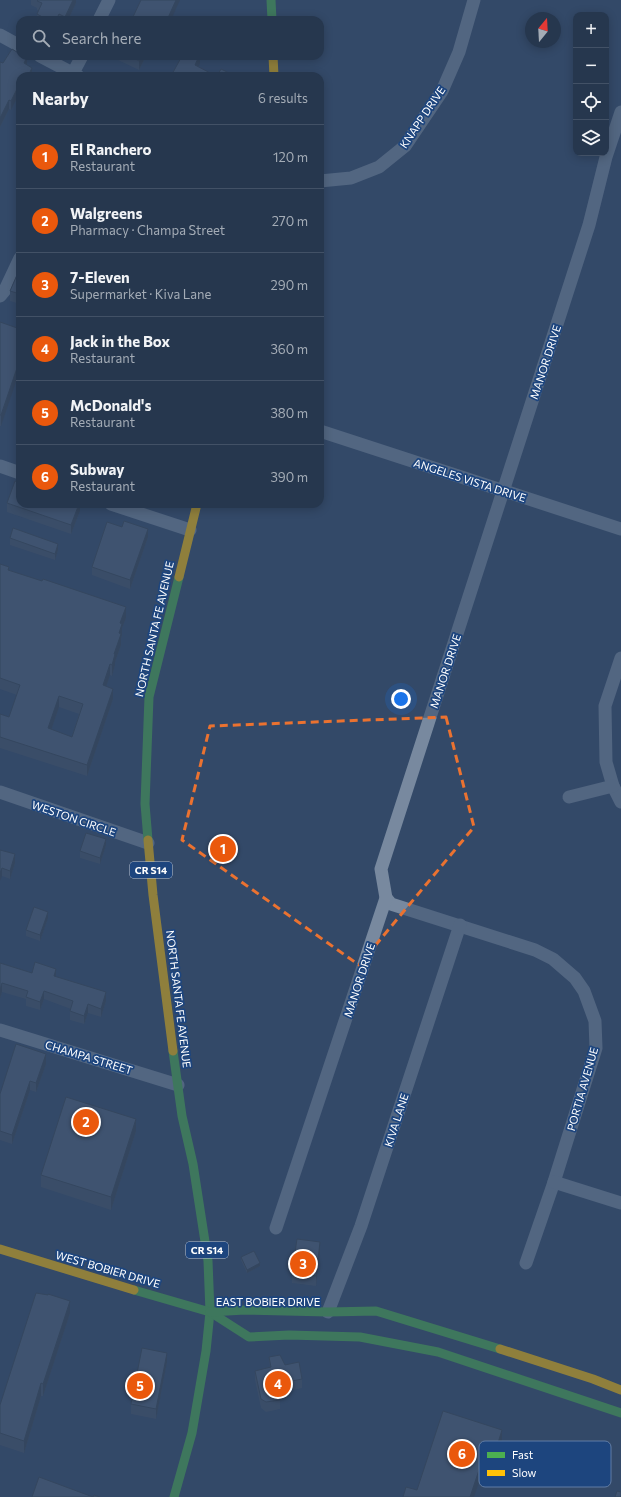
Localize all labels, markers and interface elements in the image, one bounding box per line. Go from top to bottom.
north arrow [525,12,561,48]
map controls [573,12,609,156]
button: + [573,12,609,48]
search box [16,16,324,60]
icon: search [30,27,52,49]
text: Search here [62,29,141,47]
button: − [573,48,609,84]
street label: KNAPP DRIVE [397,84,447,150]
button: locate [573,84,609,120]
text: Nearby [32,88,89,109]
text: 6 results [258,90,308,106]
button: layers [573,120,609,156]
text: El Ranchero [70,140,152,158]
text: 1 [42,149,48,165]
text: 120 m [273,149,308,165]
text: Restaurant [70,158,135,174]
text: Walgreens [70,204,143,222]
text: 2 [41,213,49,229]
text: 270 m [272,213,308,229]
text: Pharmacy · Champa Street [70,222,225,238]
text: 7-Eleven [70,268,130,286]
text: 3 [41,277,49,293]
text: 290 m [271,277,308,293]
text: Supermarket · Kiva Lane [70,286,211,302]
street label: MANOR DRIVE [527,323,563,401]
text: Jack in the Box [70,332,170,350]
text: 4 [41,341,49,357]
text: 360 m [270,341,308,357]
text: Restaurant [70,350,135,366]
text: McDonald's [70,396,151,414]
text: 5 [41,405,49,421]
text: 380 m [270,405,308,421]
text: Restaurant [70,414,135,430]
street label: ANGELES VISTA DRIVE [412,456,528,504]
text: Subway [70,460,124,478]
text: 6 [41,469,49,485]
text: 390 m [270,469,308,485]
text: Restaurant [70,478,135,494]
street label: NORTH SANTA FE AVENUE [132,560,176,698]
street label: MANOR DRIVE [427,632,463,710]
your location [391,689,411,709]
street label: WESTON CIRCLE [30,797,118,839]
pin: 1 [210,834,236,864]
road number: CR S14 [130,862,172,878]
street label: NORTH SANTA FE AVENUE [164,929,194,1069]
street label: MANOR DRIVE [341,941,377,1019]
street label: CHAMPA STREET [44,1038,134,1076]
street label: PORTIA AVENUE [564,1046,600,1132]
street label: KIVA LANE [381,1092,411,1148]
pin: 2 [73,1107,99,1137]
road number: CR S14 [186,1242,228,1258]
street label: WEST BOBIER DRIVE [54,1248,162,1290]
pin: 3 [290,1249,316,1279]
street label: EAST BOBIER DRIVE [216,1295,320,1308]
pin: 4 [265,1369,291,1399]
pin: 5 [127,1371,153,1401]
pin: 6 [449,1439,475,1469]
legend [479,1441,611,1487]
text: Fast [512,1448,534,1461]
text: Slow [512,1466,537,1479]

